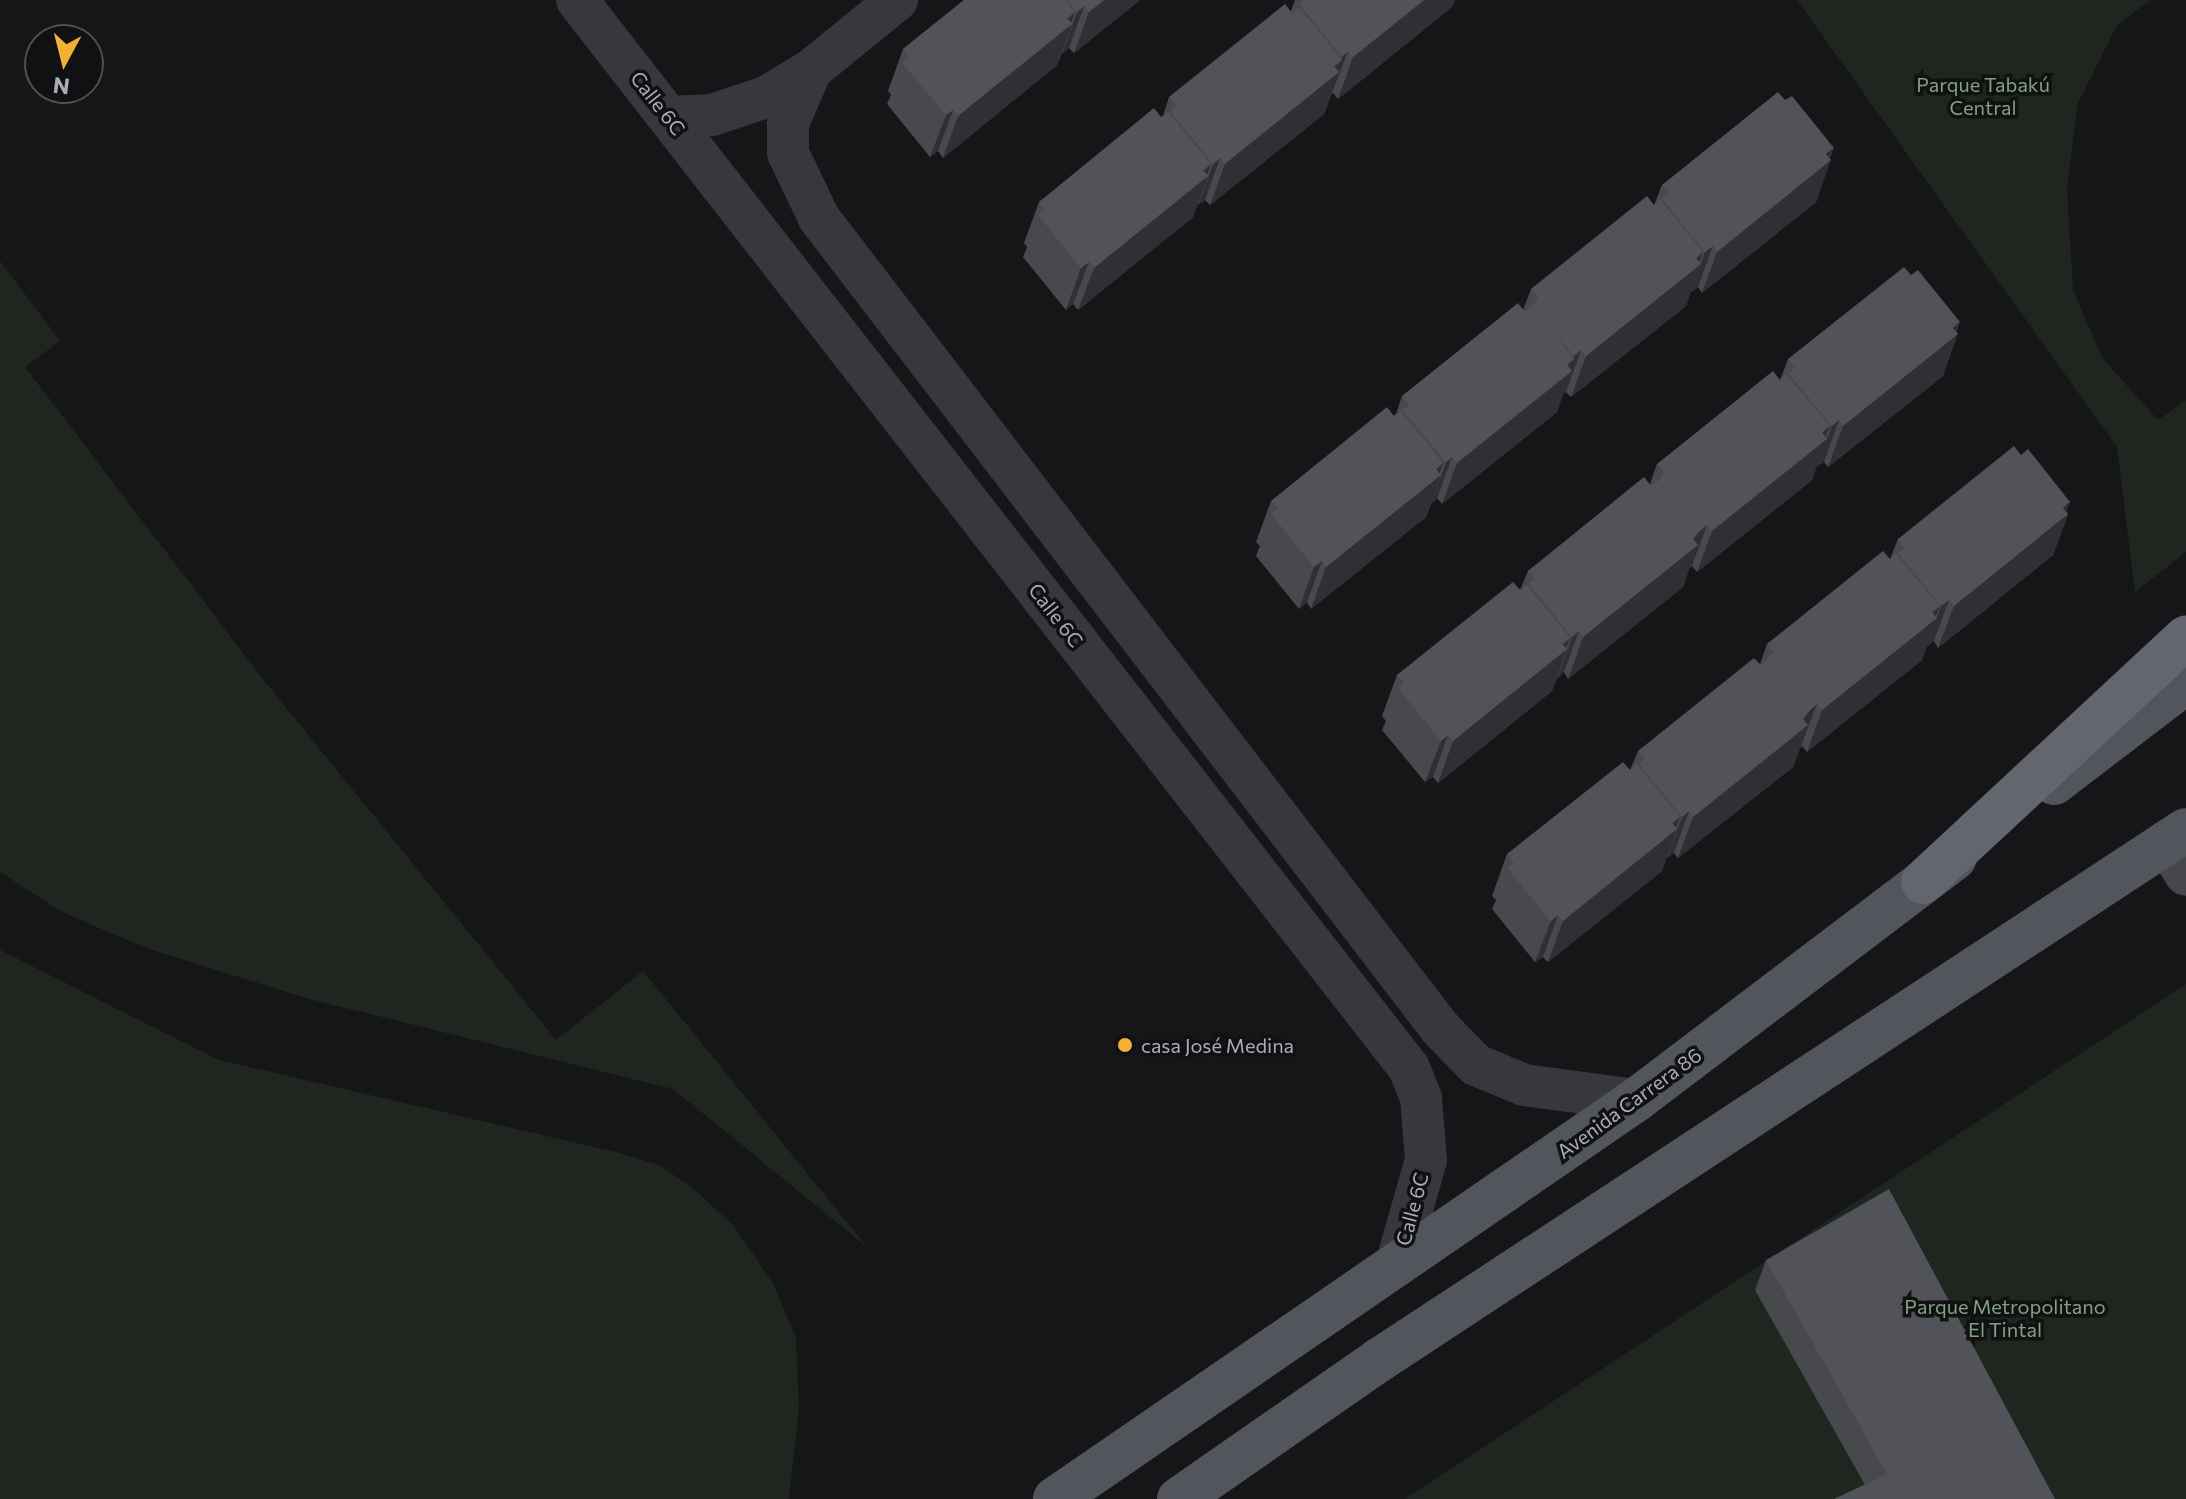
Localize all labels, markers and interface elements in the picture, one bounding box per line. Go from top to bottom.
north arrow [24,24,104,104]
street label: Calle 6C [626,66,690,140]
text: N [51,72,71,101]
park label: Parque Tabakú Central [1916,73,2050,120]
street label: Calle 6C [1024,578,1088,652]
place label: casa José Medina [1141,1033,1294,1057]
marker: casa José Medina [1116,1036,1134,1054]
street label: Avenida Carrera 86 [1552,1043,1706,1163]
street label: Calle 6C [1391,1170,1433,1248]
park label: Parque Metropolitano El Tintal [1904,1295,2106,1342]

